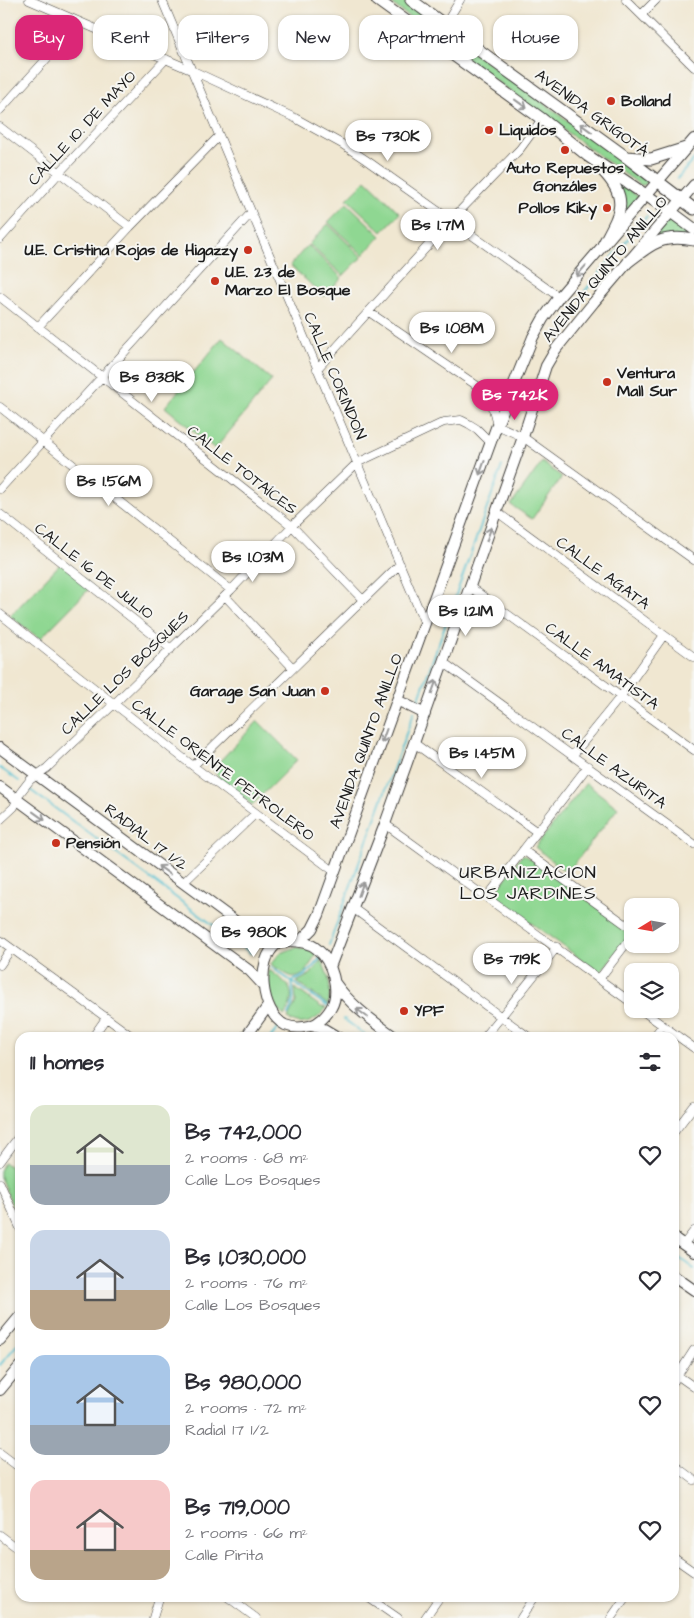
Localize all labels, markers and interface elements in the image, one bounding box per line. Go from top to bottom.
chip: Buy [15,15,83,60]
chip: Rent [93,15,168,60]
chip: Filters [178,15,268,60]
chip: New [278,15,349,60]
chip: Apartment [359,15,483,60]
chip: House [493,15,578,60]
street label: AVENIDA GRIGOTÁ [530,64,654,162]
street label: CALLE 1O. DE MAYO [23,65,141,190]
place label: Bolland [621,90,672,112]
marker: Bolland [605,95,617,107]
one-way arrow [514,99,528,109]
place label: Liquidos [499,119,557,141]
pin: Bs 730K [342,120,434,162]
one-way arrow [579,123,593,133]
marker: Liquidos [483,124,495,136]
text: Bs 730K [356,125,420,147]
marker: Auto Repuestos Gonzáles [559,144,571,156]
place label: Auto Repuestos Gonzáles [506,157,624,197]
street label: AVENIDA QUINTO ANILLO [537,191,673,347]
place label: Pollos Kiky [519,197,597,220]
marker: Pollos Kiky [601,202,613,214]
pin: Bs 1.7M [392,208,484,251]
text: Bs 1.7M [411,214,465,236]
place label: U.E. Cristina Rojas de Higazzy [24,239,238,263]
marker: U.E. Cristina Rojas de Higazzy [242,244,254,256]
place label: U.E. 23 de Marzo El Bosque [225,261,351,301]
one-way arrow [575,265,586,278]
marker: U.E. 23 de Marzo El Bosque [209,275,221,287]
street label: CALLE CORINDON [298,309,372,443]
pin: Bs 1.08M [400,312,504,354]
text: Bs 1.08M [420,317,484,339]
pin: Bs 838K [106,360,198,403]
place label: Ventura Mall Sur [616,362,677,402]
text: Bs 838K [120,366,184,388]
marker: Ventura Mall Sur [601,376,613,388]
pin: Bs 742K [469,378,561,421]
text: Bs 742K [482,384,548,406]
street label: CALLE TOTAÍCES [182,420,302,520]
one-way arrow [477,460,486,476]
pin: Bs 1.56M [57,464,161,507]
text: Bs 1.56M [77,470,141,492]
street label: CALLE 16 DE JULIO [30,517,159,625]
one-way arrow [485,527,494,543]
street label: CALLE AGATA [551,531,655,615]
pin: Bs 1.03M [201,540,305,583]
text: Bs 1.03M [222,546,284,568]
pin: Bs 1.21M [414,594,518,637]
text: Bs 1.21M [439,600,493,622]
street label: CALLE LOS BOSQUES [56,606,194,740]
street label: CALLE AMATISTA [540,617,664,715]
street label: AVENIDA QUINTO ANILLO [324,650,408,832]
place label: Garage San Juan [190,680,315,704]
one-way arrow [430,680,439,696]
marker: Garage San Juan [319,685,331,697]
street label: CALLE ORIENTE PETROLERO [127,694,319,846]
street label: CALLE AZURITA [557,722,671,814]
one-way arrow [379,728,388,743]
pin: Bs 1.45M [430,736,534,779]
text: Bs 1.45M [449,742,515,764]
street label: RADIAL 17 1/2 [100,798,192,876]
one-way arrow [32,810,45,821]
place label: Pensión [66,832,120,854]
marker: Pensión [50,837,62,849]
district label: URBANIZACION LOS JARDINES [459,860,597,906]
one-way arrow [157,865,171,875]
one-way arrow [357,882,366,898]
north arrow [624,898,679,952]
map controls [624,898,679,1018]
pin: Bs 980K [208,916,300,958]
text: Bs 980K [221,921,287,943]
pin: Bs 719K [466,942,558,985]
text: Bs 719K [484,948,540,970]
button: layers [624,963,679,1018]
place label: YPF [414,1000,445,1022]
marker: YPF [398,1005,410,1017]
one-way arrow [355,1008,369,1018]
text: 11 homes [30,1048,104,1077]
icon: filters [636,1048,664,1076]
text: Bs 742,000 [185,1118,302,1147]
icon: home [70,1125,130,1185]
icon: heart [636,1141,664,1169]
text: 2 rooms · 68 m² [185,1147,308,1169]
text: Calle Los Bosques [185,1169,321,1191]
text: Bs 1,030,000 [185,1243,306,1272]
icon: home [70,1250,130,1310]
icon: heart [636,1266,664,1294]
text: 2 rooms · 76 m² [185,1272,308,1294]
text: Calle Los Bosques [185,1294,321,1316]
text: Bs 980,000 [185,1368,301,1397]
icon: home [70,1375,130,1435]
icon: heart [636,1391,664,1419]
text: 2 rooms · 72 m² [185,1397,307,1419]
text: Radial 17 1/2 [185,1419,269,1441]
text: Bs 719,000 [185,1493,290,1522]
icon: home [70,1500,130,1560]
icon: heart [636,1516,664,1544]
text: 2 rooms · 66 m² [185,1522,308,1544]
text: Calle Pirita [185,1544,263,1566]

